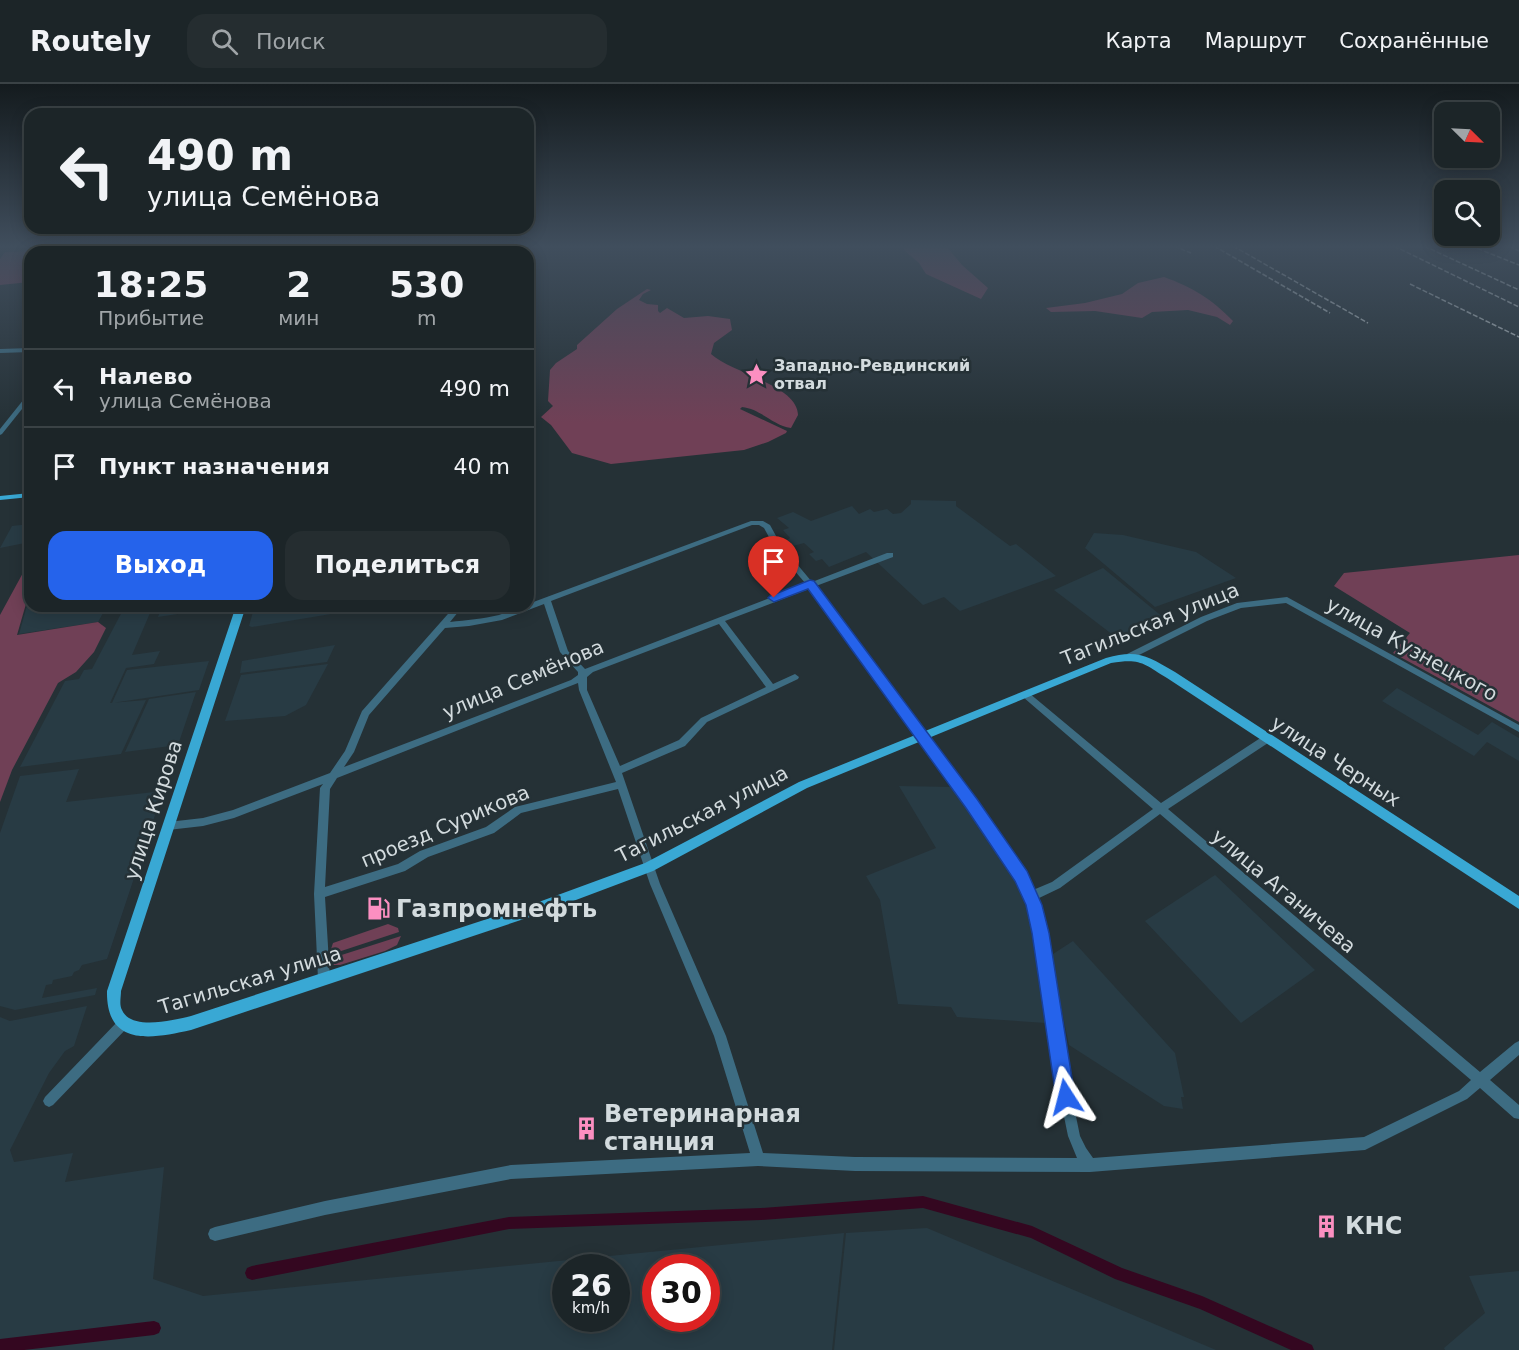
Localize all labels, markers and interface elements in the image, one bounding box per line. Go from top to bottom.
search box [187,14,607,68]
text: Routely [30,25,151,58]
icon: search [208,25,241,58]
text: Поиск [256,29,326,54]
text: Карта [1106,29,1172,53]
text: Маршрут [1205,29,1306,53]
text: Сохранённые [1339,29,1489,53]
north arrow [1434,102,1500,168]
map controls [1434,102,1500,246]
text: 490 m [147,131,293,180]
icon: left [48,132,126,210]
button: search [1434,180,1500,246]
text: улица Семёнова [147,181,380,212]
text: 18:25 [94,264,208,305]
text: 2 [286,264,311,305]
text: 530 [389,264,464,305]
text: Прибытие [98,306,204,330]
text: мин [278,306,319,330]
text: m [417,306,436,330]
place label: Западно-Ревдинский отвал [774,356,970,393]
place icon: Западно-Ревдинский отвал [743,361,769,387]
text: Налево [99,364,192,389]
icon: left [48,372,81,405]
text: 490 m [440,376,510,401]
text: улица Семёнова [99,389,272,413]
icon: arrive [48,450,81,483]
text: Пункт назначения [99,454,330,479]
text: 40 m [454,454,510,479]
button: Выход [48,531,273,600]
button: Поделиться [285,531,510,600]
pin [748,536,799,598]
icon: arrive [757,545,790,578]
street label: Тагильская улица [1057,577,1242,671]
street label: улица Кузнецкого [1322,592,1502,706]
street label: улица Семёнова [439,634,607,724]
street label: улица Черных [1267,710,1405,812]
street label: улица Кирова [119,737,187,883]
street label: Тагильская улица [611,760,792,868]
street label: проезд Сурикова [357,780,533,872]
street label: улица Аганичева [1207,824,1361,958]
place label: Газпромнефть [396,895,597,923]
fuel station icon: Газпромнефть [365,896,391,922]
street label: Тагильская улица [155,941,344,1020]
position arrow [1034,1065,1098,1129]
place label: Ветеринарная станция [604,1100,801,1156]
building icon: Ветеринарная станция [573,1115,599,1141]
place label: КНС [1345,1212,1402,1240]
building icon: КНС [1314,1213,1340,1239]
speed limit sign: 30 [642,1254,720,1332]
text: 26 [570,1268,612,1303]
text: km/h [572,1299,610,1317]

